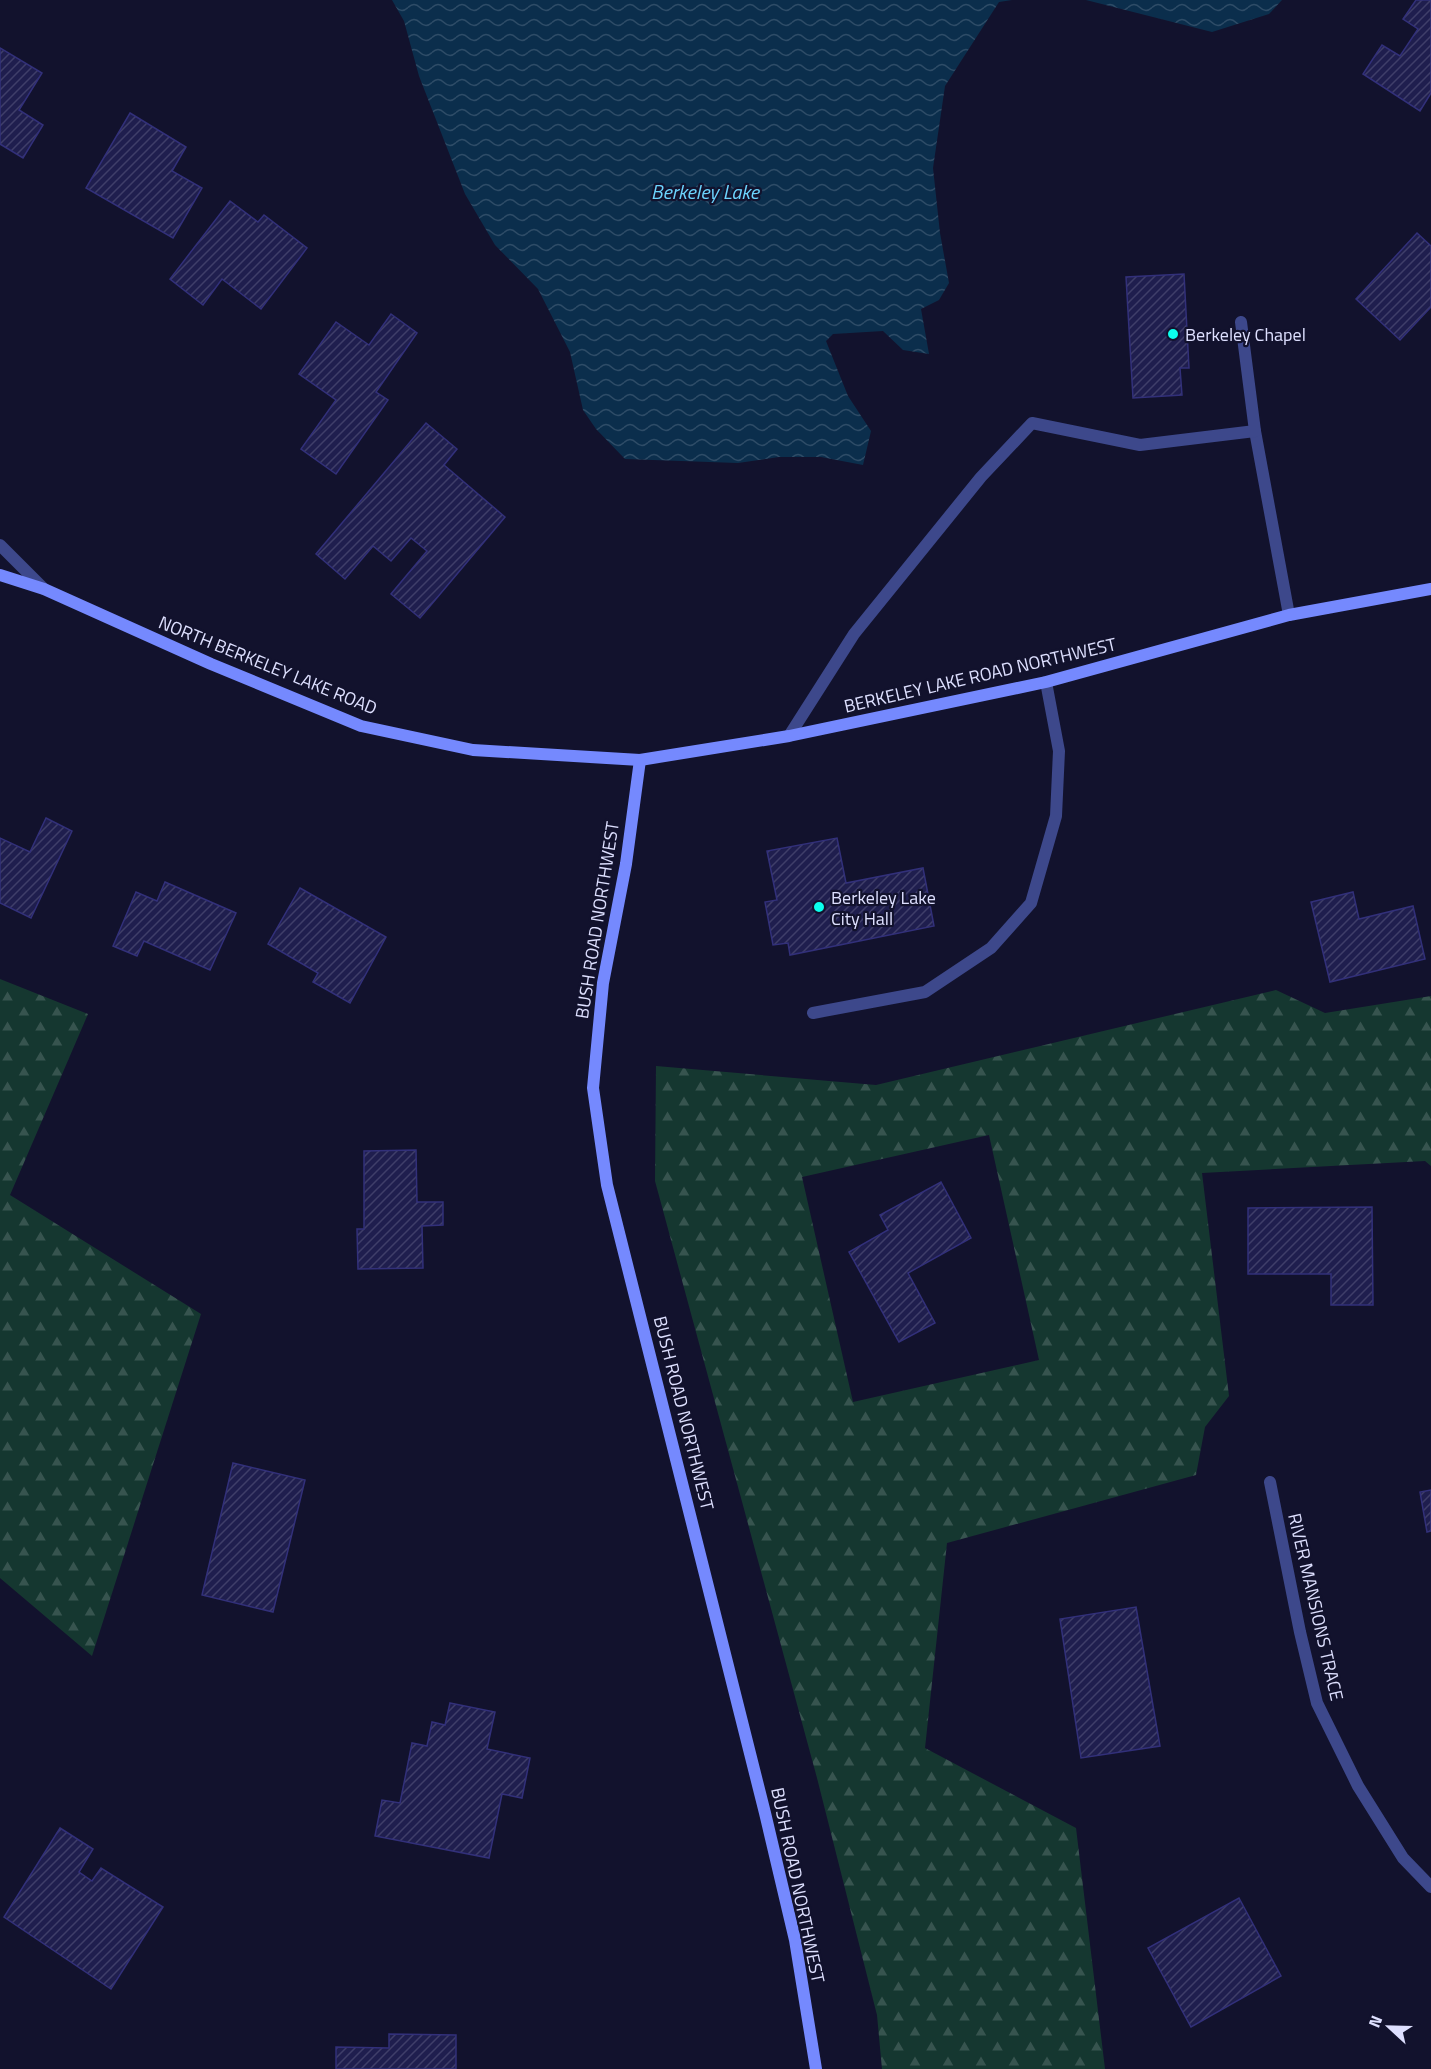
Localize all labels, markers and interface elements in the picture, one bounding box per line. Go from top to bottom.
water label: Berkeley Lake [651,176,761,207]
place label: Berkeley Chapel [1185,321,1306,348]
marker: Berkeley Chapel [1166,327,1180,341]
street label: NORTH BERKELEY LAKE ROAD [155,609,381,721]
street label: BERKELEY LAKE ROAD NORTHWEST [841,630,1119,720]
street label: BUSH ROAD NORTHWEST [568,819,626,1021]
place label: Berkeley Lake City Hall [831,884,936,932]
marker: Berkeley Lake City Hall [812,900,826,914]
street label: BUSH ROAD NORTHWEST [647,1313,721,1513]
street label: RIVER MANSIONS TRACE [1281,1511,1351,1703]
street label: BUSH ROAD NORTHWEST [764,1785,832,1986]
north arrow [1359,1997,1419,2057]
text: N [1362,2012,1388,2031]

